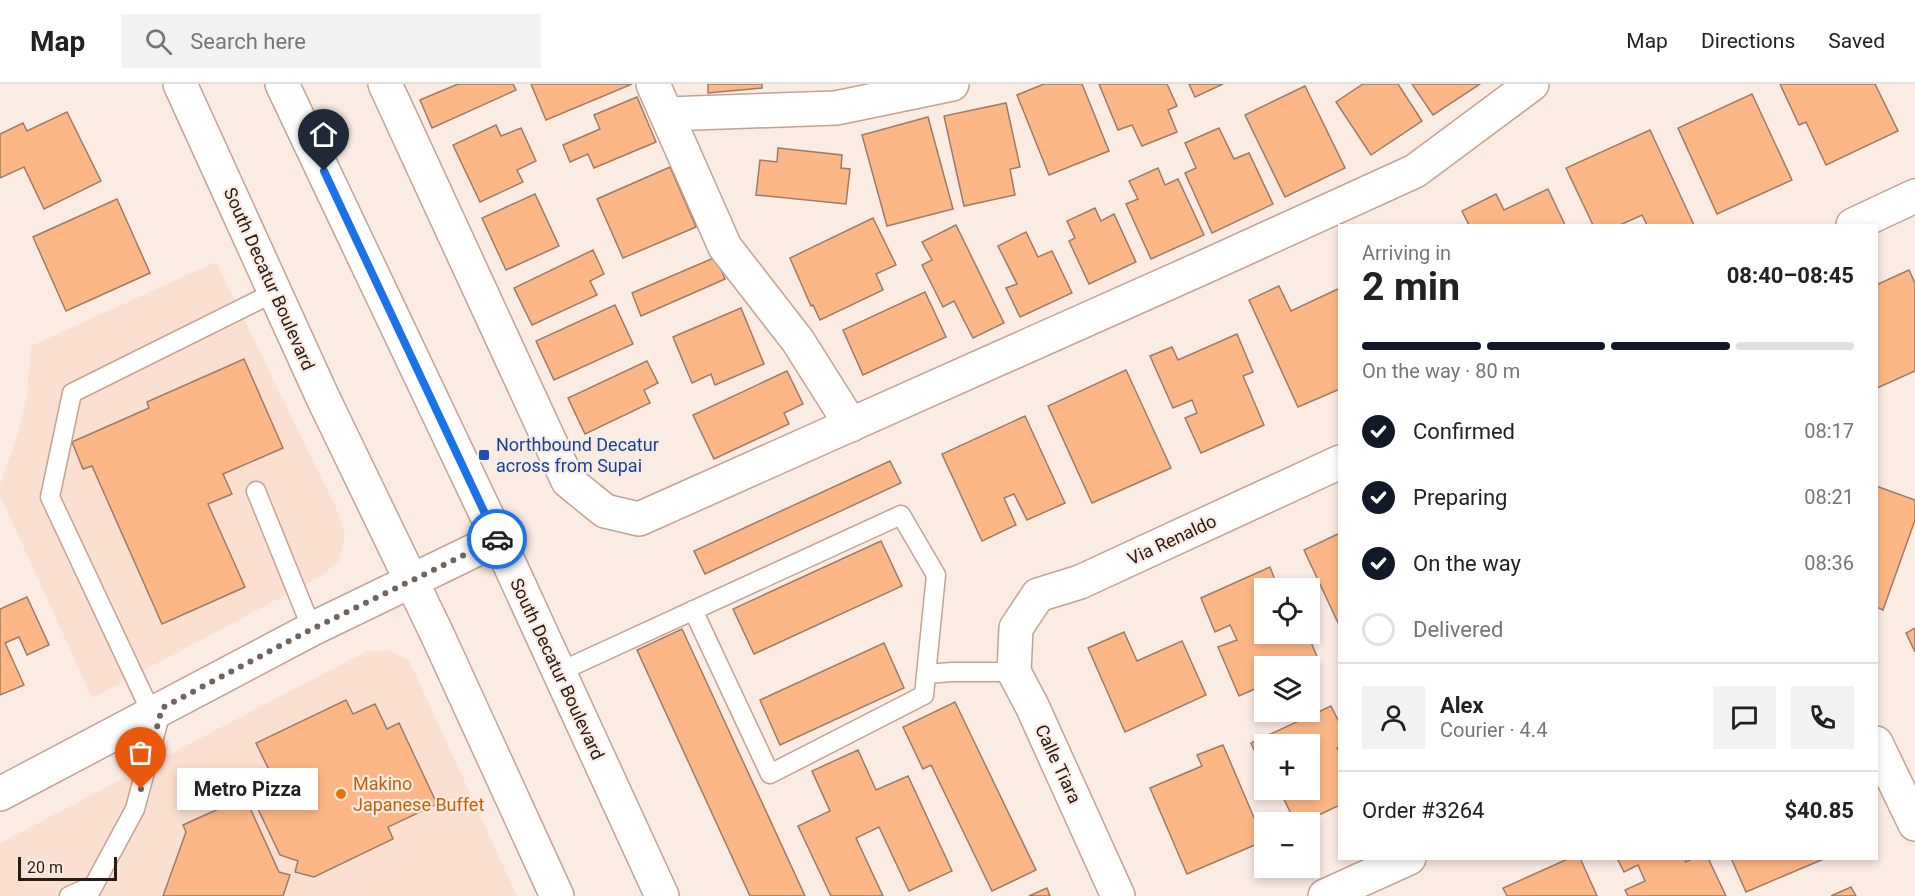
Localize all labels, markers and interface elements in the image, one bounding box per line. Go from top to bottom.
search box [121,14,541,68]
text: Map [30,25,85,58]
icon: search [142,25,175,58]
text: Search here [190,29,306,54]
text: Map [1626,29,1668,53]
text: Directions [1701,29,1795,53]
text: Saved [1828,29,1885,53]
pin [298,109,349,171]
icon: home [307,118,340,151]
street label: South Decatur Boulevard [220,184,319,373]
text: Arriving in [1362,241,1451,265]
text: 08:40–08:45 [1727,263,1854,288]
text: 2 min [1362,264,1460,310]
text: On the way · 80 m [1362,359,1520,383]
icon: check [1362,415,1395,448]
text: Confirmed [1413,419,1515,444]
text: 08:17 [1804,419,1854,443]
place label: Northbound Decatur across from Supai [496,434,659,476]
marker: Northbound Decatur across from Supai [477,448,491,462]
icon: check [1362,481,1395,514]
text: Preparing [1413,485,1507,510]
text: 08:21 [1804,485,1854,509]
courier [467,509,527,569]
street label: Via Renaldo [1124,510,1219,569]
icon: car [481,523,514,556]
icon: check [1362,547,1395,580]
text: On the way [1413,551,1521,576]
text: 08:36 [1804,551,1854,575]
street label: South Decatur Boulevard [506,575,609,763]
map controls [1254,578,1320,878]
button: locate [1254,578,1320,644]
text: Delivered [1413,617,1503,642]
button: layers [1254,656,1320,722]
button: person [1362,686,1425,749]
button: chat [1713,686,1776,749]
button: phone [1791,686,1854,749]
text: Alex [1440,693,1484,718]
text: Courier · 4.4 [1440,718,1547,742]
street label: Calle Tiara [1031,721,1086,806]
pin [115,727,166,789]
button: + [1254,734,1320,800]
icon: bag [124,736,157,769]
callout: Metro Pizza [177,768,318,810]
place label: Makino Japanese Buffet [353,773,484,815]
text: Metro Pizza [194,777,301,801]
marker: Makino Japanese Buffet [334,787,348,801]
text: Order #3264 [1362,798,1484,823]
text: $40.85 [1785,798,1854,823]
button: − [1254,812,1320,878]
scale bar [18,854,117,882]
text: 20 m [27,858,63,877]

